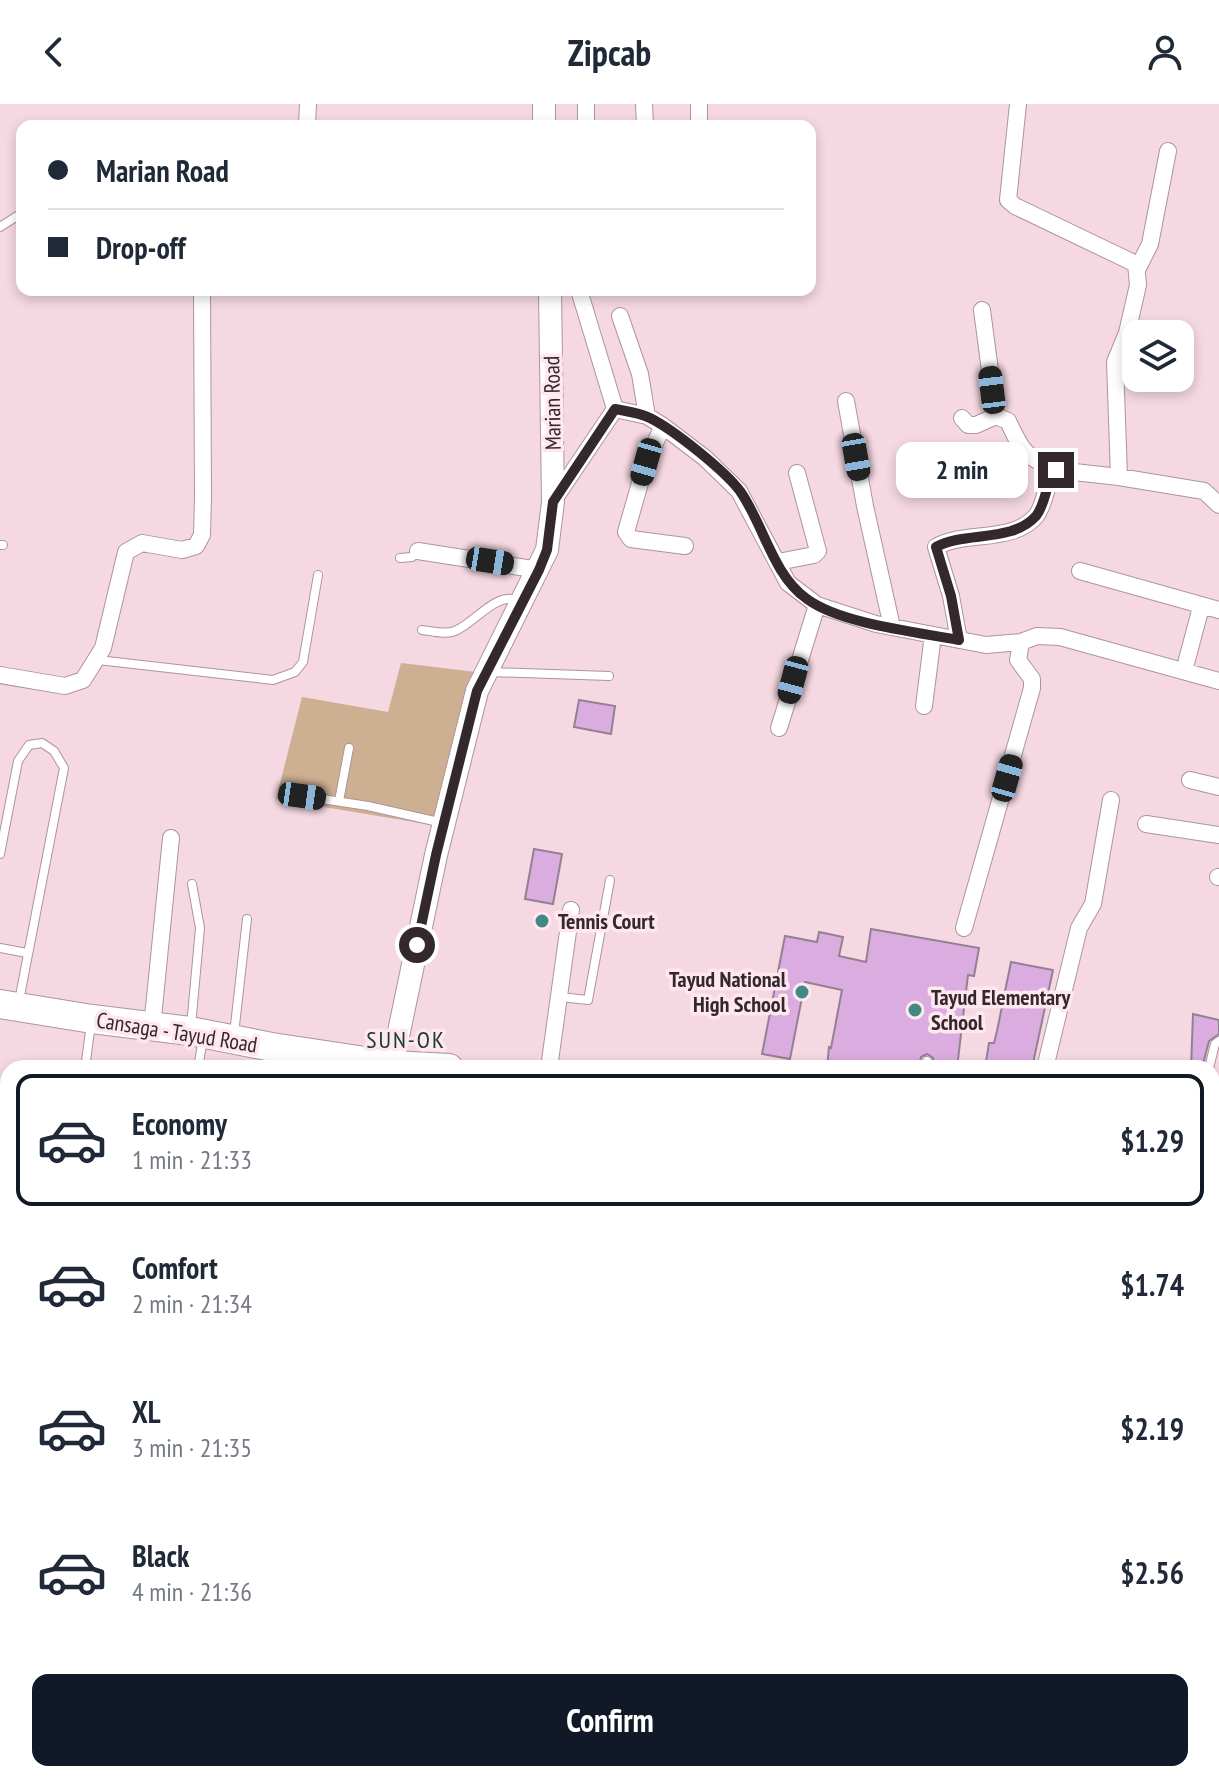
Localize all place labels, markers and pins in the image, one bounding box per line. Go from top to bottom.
place label: Tennis Court [558,907,655,935]
marker: Tennis Court [533,912,551,930]
place label: Tayud National High School [669,965,787,1018]
marker: Tayud National High School [793,983,811,1001]
place label: Tayud Elementary School [931,983,1072,1036]
marker: Tayud Elementary School [906,1001,924,1019]

